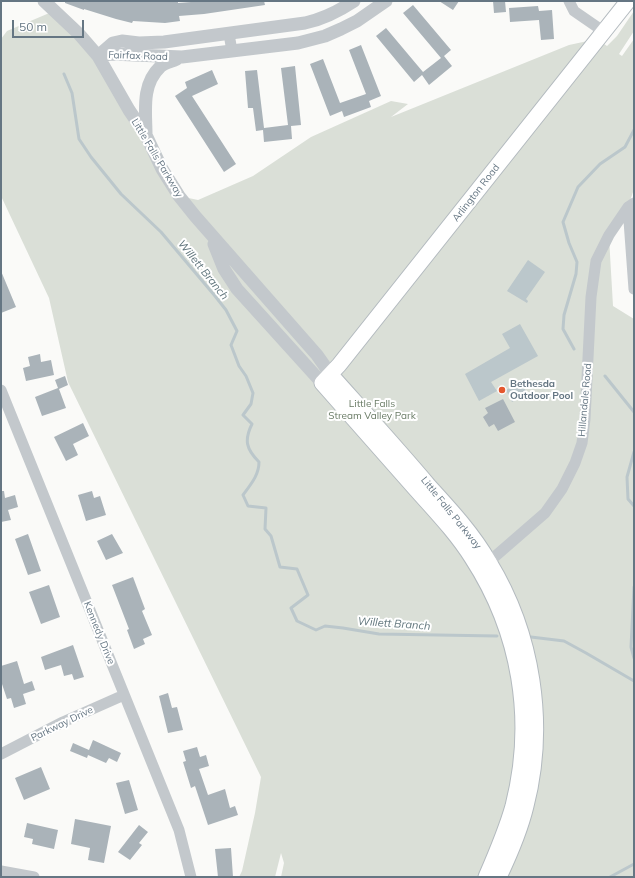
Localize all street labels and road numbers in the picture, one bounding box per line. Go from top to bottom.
street label: Fairfax Road [108,49,168,63]
street label: Little Falls Parkway [129,117,185,199]
street label: Arlington Road [450,162,502,224]
street label: Hillandale Road [576,363,594,437]
street label: Little Falls Parkway [418,474,484,552]
street label: Kennedy Drive [81,600,117,666]
street label: Parkway Drive [29,704,95,744]

